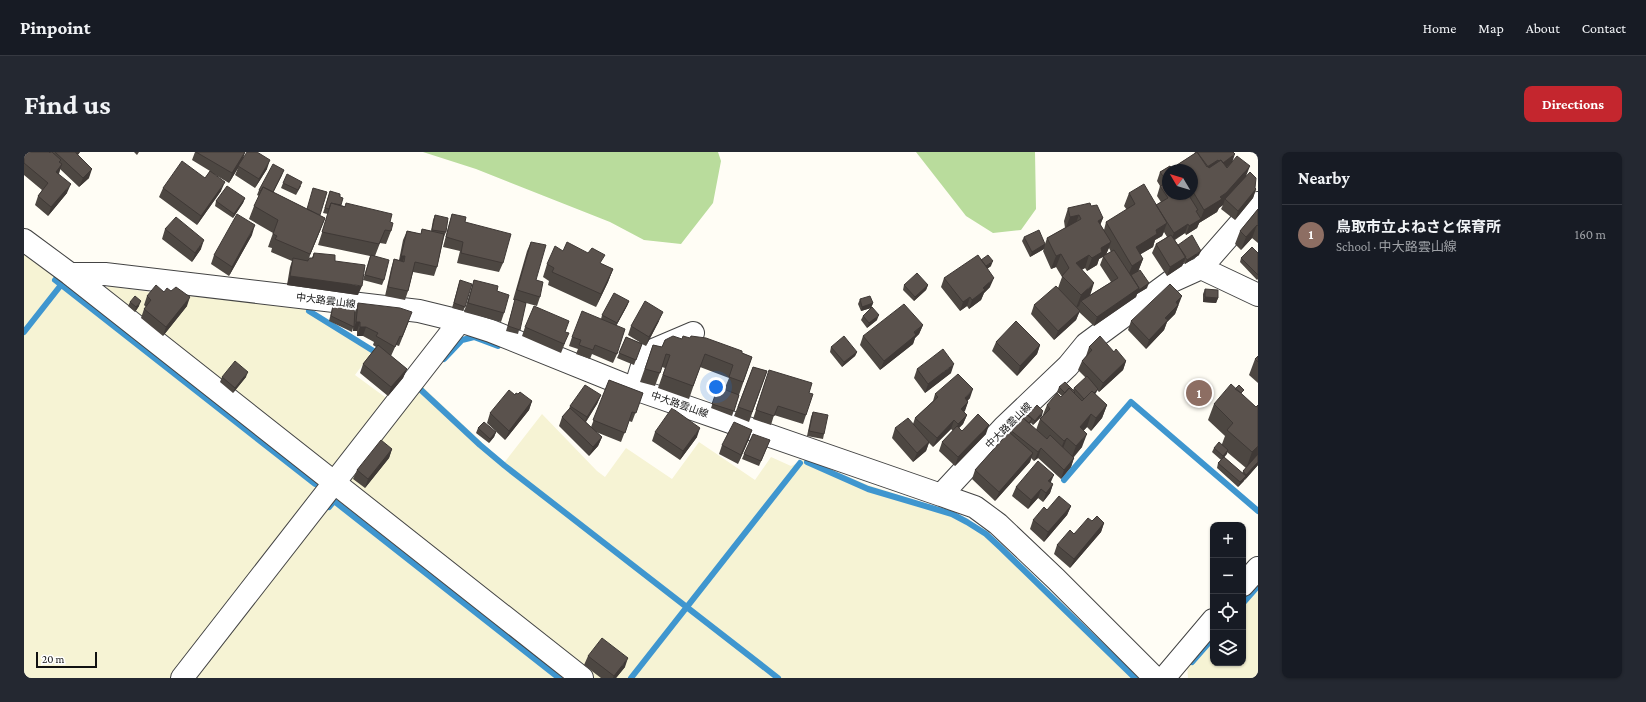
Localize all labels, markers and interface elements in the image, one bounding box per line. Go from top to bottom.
text: Pinpoint [20,17,91,38]
text: Home [1423,20,1456,36]
text: Map [1478,20,1504,36]
text: About [1526,20,1560,36]
text: Contact [1582,20,1626,36]
button: Directions [1524,86,1622,122]
text: Find us [24,89,111,120]
north arrow [1162,164,1198,200]
text: Nearby [1298,169,1350,188]
text: 鳥取市立よねさと保育所 [1336,219,1501,235]
text: 1 [1309,227,1313,242]
text: 160 m [1575,227,1606,242]
text: School · 中大路雲山線 [1336,239,1457,254]
street label: 中大路雲山線 [295,291,356,310]
your location [706,377,726,397]
pin: 1 [1186,378,1212,408]
street label: 中大路雲山線 [650,390,710,419]
street label: 中大路雲山線 [983,400,1033,450]
map controls [1210,522,1246,666]
button: + [1210,522,1246,558]
button: − [1210,558,1246,594]
button: locate [1210,594,1246,630]
button: layers [1210,630,1246,666]
scale bar [36,650,97,669]
text: 20 m [42,653,64,665]

